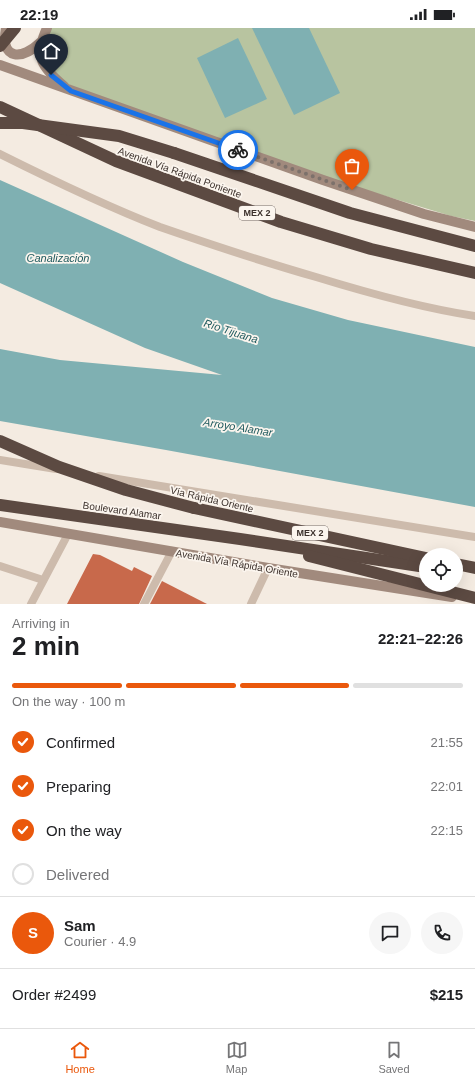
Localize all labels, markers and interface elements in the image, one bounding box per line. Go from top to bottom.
text: 22:19 [20,6,58,23]
pin [34,34,68,75]
icon: home [40,40,62,62]
courier [218,130,258,170]
icon: bike [227,139,249,161]
street label: Avenida Vía Rápida Poniente [117,145,243,200]
pin [335,149,369,190]
icon: bag [341,155,363,177]
road number: MEX 2 [239,206,275,220]
water label: Canalización [27,252,89,264]
water label: Río Tijuana [202,317,260,345]
water label: Arroyo Alamar [202,415,275,439]
street label: Vía Rápida Oriente [169,485,255,515]
street label: Boulevard Alamar [82,500,162,522]
road number: MEX 2 [292,526,328,540]
street label: Avenida Vía Rápida Oriente [175,547,299,580]
map controls [419,548,463,592]
button: locate [419,548,463,592]
text: Arriving in [12,616,70,631]
text: 22:21–22:26 [378,630,463,647]
text: 2 min [12,631,80,661]
text: On the way · 100 m [12,694,125,709]
icon: check [12,731,34,753]
text: Confirmed [46,734,115,751]
text: 21:55 [430,735,463,750]
icon: check [12,775,34,797]
text: Preparing [46,778,111,795]
text: 22:01 [430,779,463,794]
icon: check [12,819,34,841]
text: On the way [46,822,122,839]
text: 22:15 [430,823,463,838]
text: Delivered [46,866,109,883]
button: chat [369,912,411,954]
button: phone [421,912,463,954]
text: Sam [64,917,96,934]
text: S [28,924,38,941]
text: Courier · 4.9 [64,934,136,949]
text: Order #2499 [12,986,96,1003]
text: $215 [430,986,463,1003]
tab: Home [65,1039,95,1075]
tab: Map [226,1039,248,1075]
tab: Saved [378,1039,410,1075]

